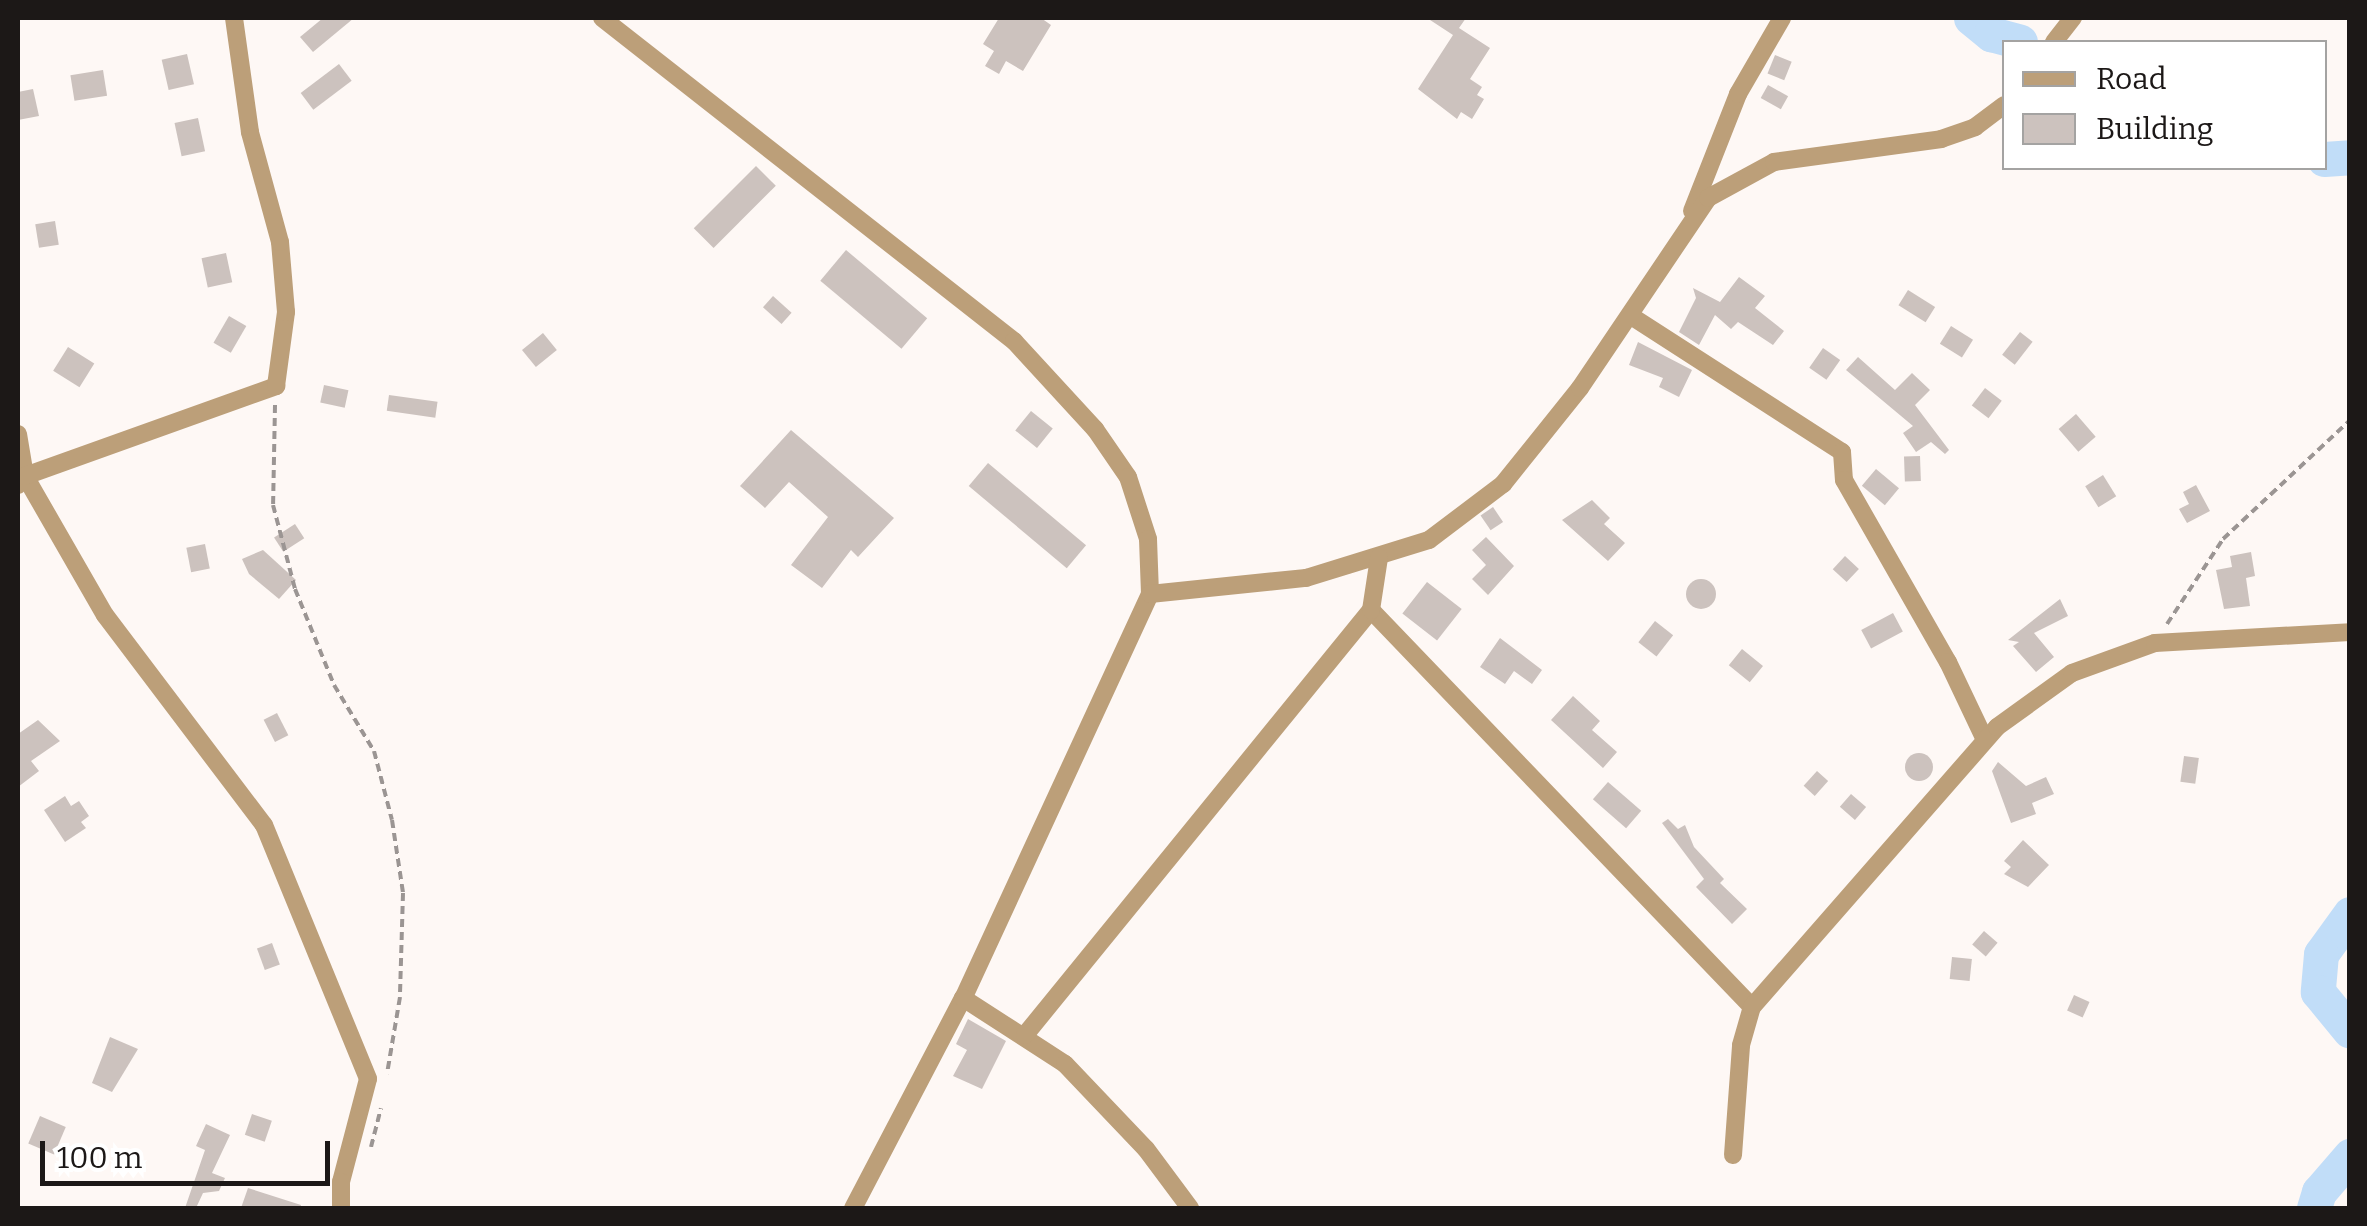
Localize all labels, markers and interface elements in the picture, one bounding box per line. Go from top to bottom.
legend [2002,40,2327,170]
text: Road [2096,61,2167,97]
text: Building [2096,111,2214,147]
scale bar [45,1121,335,1183]
text: 100 m [57,1140,142,1176]

